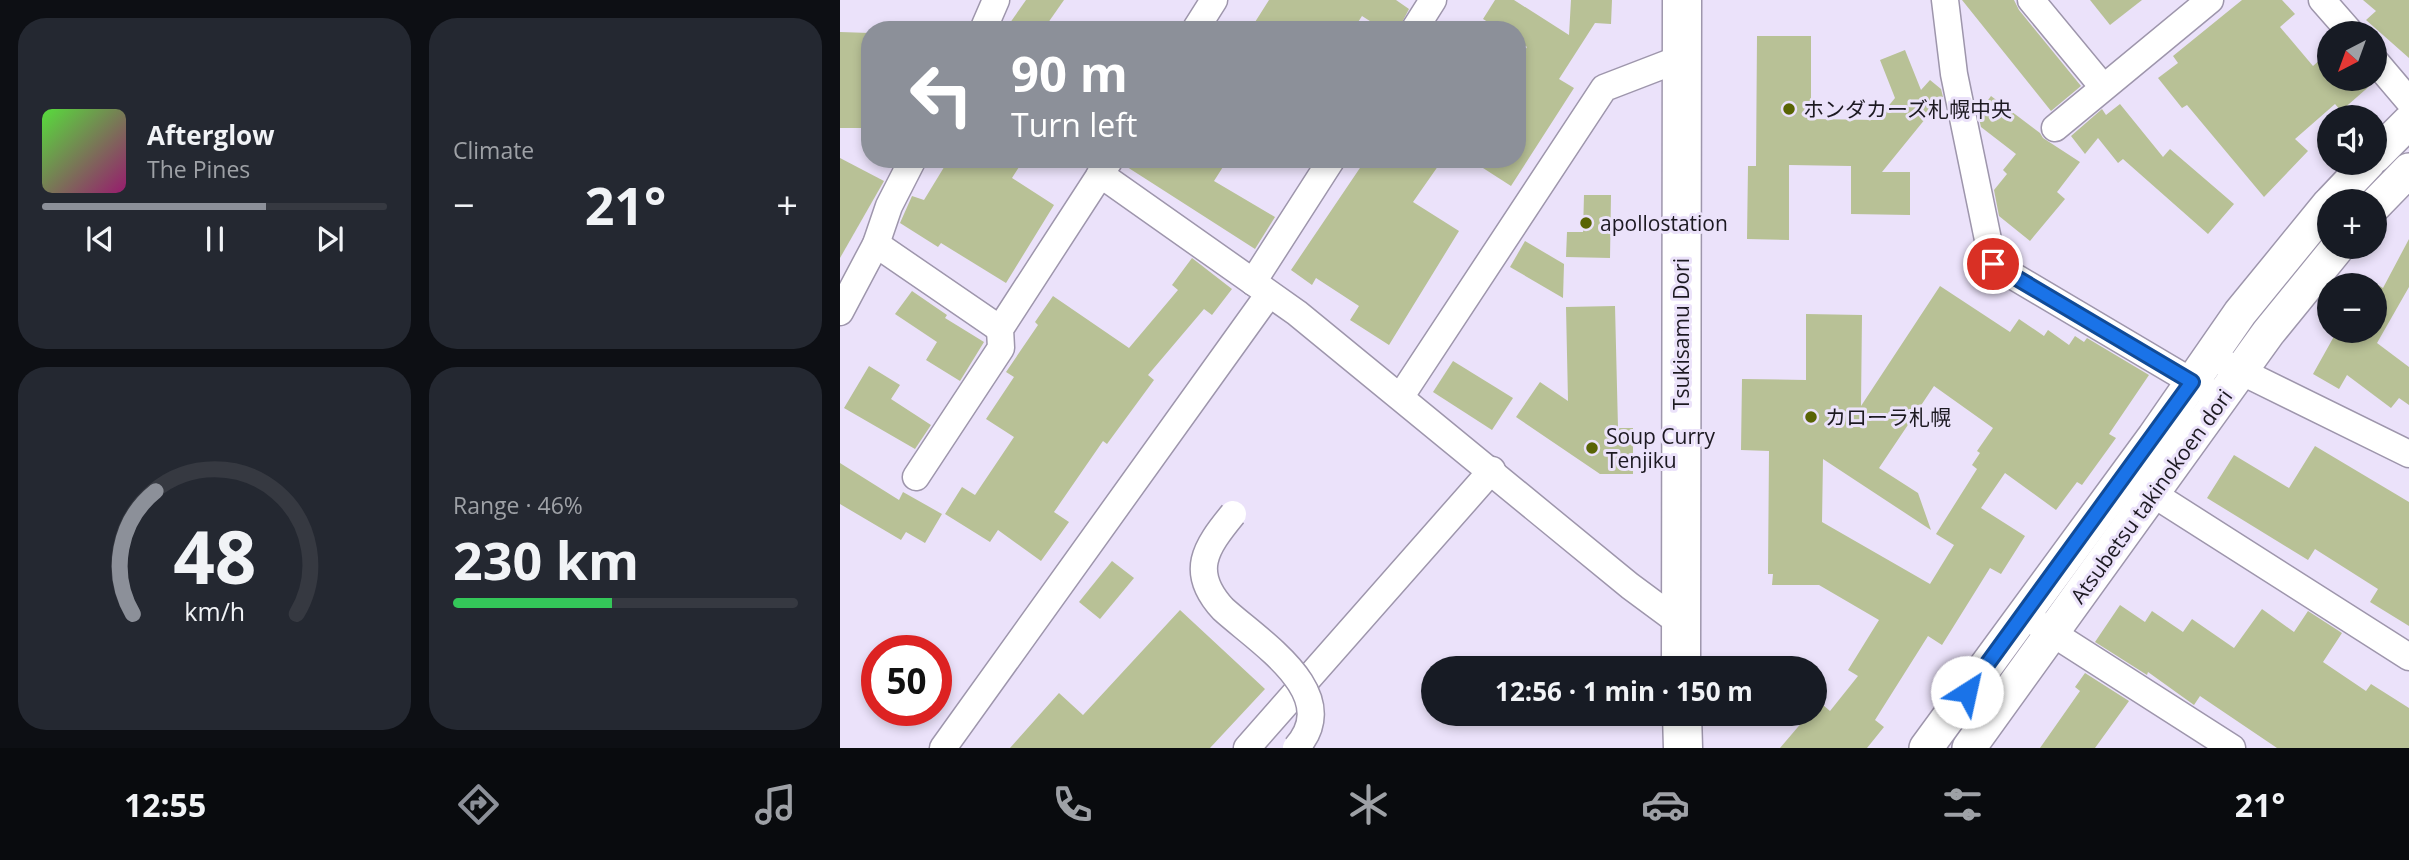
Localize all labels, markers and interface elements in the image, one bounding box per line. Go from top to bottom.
north arrow [2317,21,2387,91]
map controls [2317,21,2387,343]
text: 90 m [1011,40,1128,106]
icon: left [896,49,987,140]
place label: ホンダカーズ札幌中央 [1803,95,2012,123]
marker: ホンダカーズ札幌中央 [1781,101,1797,117]
text: Turn left [1011,103,1137,146]
button: sound [2317,105,2387,175]
text: Afterglow [147,117,274,153]
text: Climate [453,134,534,166]
text: The Pines [147,153,250,185]
text: 21° [585,169,666,240]
text: − [453,178,475,230]
text: + [776,178,798,230]
button: + [2317,189,2387,259]
place label: apollostation [1600,209,1728,237]
marker: apollostation [1578,215,1594,231]
icon: previous [81,220,119,258]
icon: pause [196,220,234,258]
icon: next [311,220,349,258]
pin [1963,234,2023,294]
icon: arrive [1974,245,2012,283]
street label: Tsukisamu Dori [1667,258,1695,410]
button: − [2317,273,2387,343]
street label: Atsubetsu takinokoen dori [2064,383,2238,609]
place label: カローラ札幌 [1825,403,1951,431]
marker: カローラ札幌 [1803,409,1819,425]
place label: Soup Curry Tenjiku [1606,422,1716,474]
marker: Soup Curry Tenjiku [1584,440,1600,456]
text: Range · 46% [453,489,583,521]
text: 48 [173,507,256,606]
text: 230 km [453,524,639,595]
text: km/h [184,594,245,628]
speed limit sign: 50 [861,635,952,726]
position arrow [1930,655,2004,729]
text: 12:56 · 1 min · 150 m [1495,673,1753,709]
icon: directions [454,780,503,829]
icon: music [751,780,800,829]
icon: phone [1048,780,1097,829]
icon: climate [1344,780,1393,829]
icon: car [1641,780,1690,829]
icon: filters [1938,780,1987,829]
text: 12:55 [124,783,206,826]
text: 21° [2235,783,2285,826]

